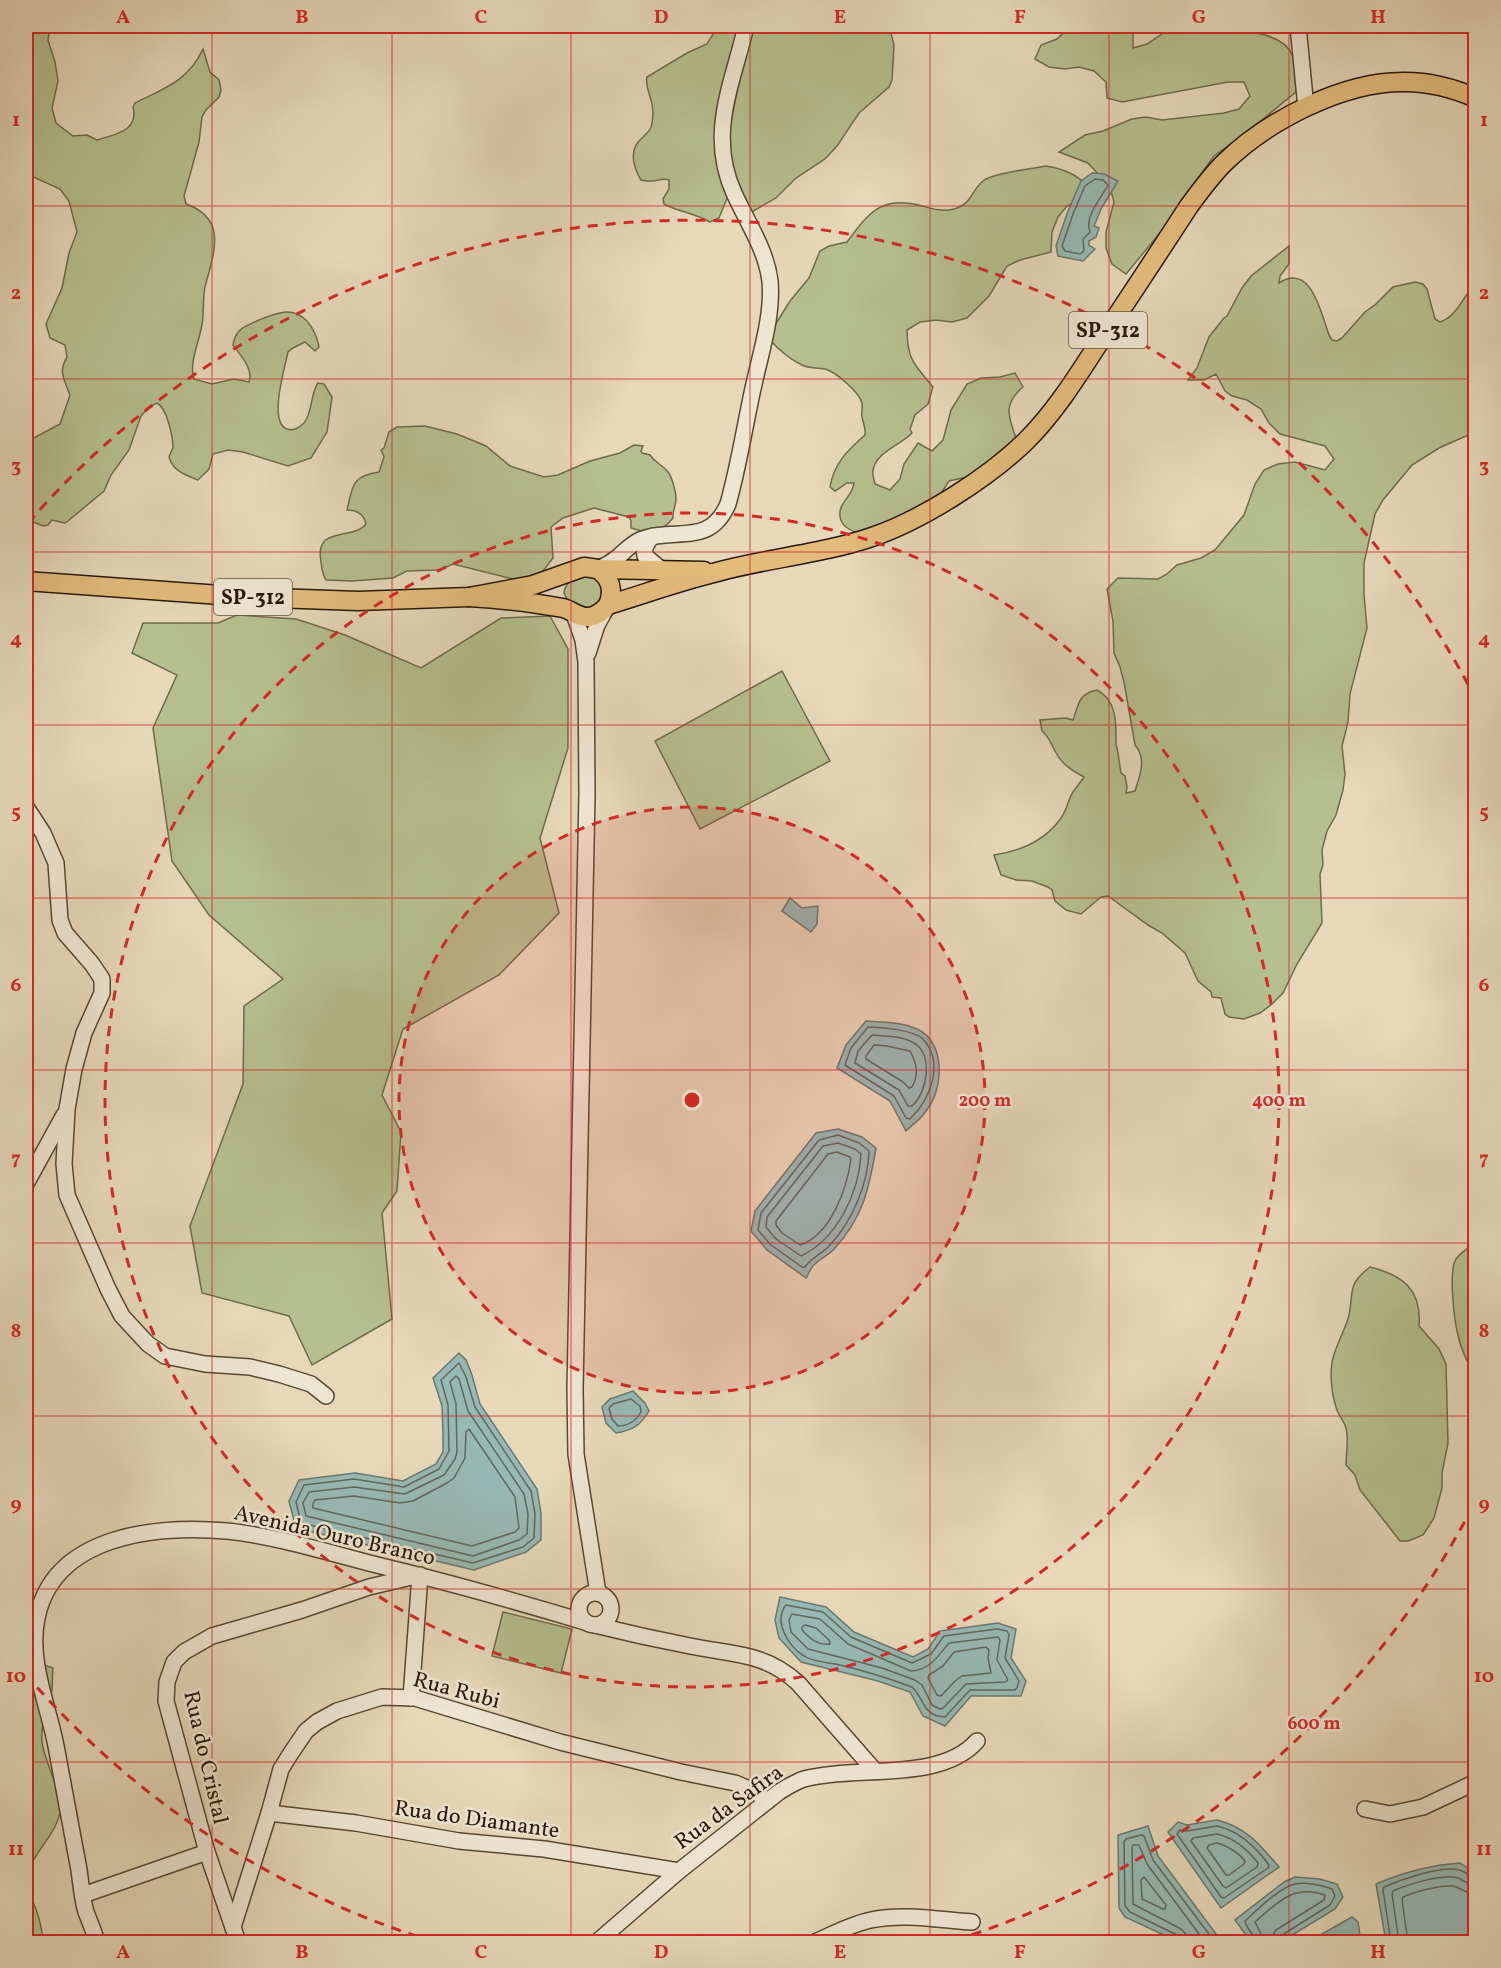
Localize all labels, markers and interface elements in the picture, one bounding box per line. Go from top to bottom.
text: A [116,4,130,32]
text: B [295,4,309,32]
text: C [475,4,488,32]
text: D [654,4,668,32]
text: E [834,4,846,32]
text: F [1014,4,1026,32]
text: G [1192,4,1206,32]
text: H [1370,4,1386,32]
text: 1 [12,107,20,135]
text: 1 [1480,107,1488,135]
text: 2 [11,280,21,308]
text: 2 [1479,280,1489,308]
road number: SP-312 [1069,312,1147,348]
text: 3 [11,453,21,481]
text: 3 [1479,453,1489,481]
road number: SP-312 [214,579,292,615]
text: 4 [10,626,22,654]
text: 4 [1478,626,1490,654]
text: 5 [11,799,21,827]
text: 5 [1479,799,1489,827]
text: 6 [11,972,22,1000]
text: 6 [1479,972,1490,1000]
text: 200 m [959,1089,1011,1114]
text: 400 m [1252,1089,1306,1114]
centre of rings [682,1090,702,1110]
text: 7 [11,1145,21,1173]
text: 7 [1479,1145,1489,1173]
text: 8 [11,1318,21,1346]
text: 8 [1479,1318,1489,1346]
text: 9 [10,1491,22,1519]
text: 9 [1478,1491,1490,1519]
street label: Avenida Ouro Branco [231,1498,438,1575]
text: 10 [6,1663,26,1691]
text: 10 [1474,1663,1494,1691]
street label: Rua Rubi [409,1665,503,1718]
street label: Rua do Cristal [174,1688,235,1827]
text: 600 m [1287,1712,1341,1737]
street label: Rua da Safira [669,1758,790,1858]
street label: Rua do Diamante [392,1794,561,1847]
text: 11 [8,1836,24,1864]
text: 11 [1476,1836,1492,1864]
text: A [116,1939,130,1967]
text: B [295,1939,309,1967]
text: C [475,1939,488,1967]
text: D [654,1939,668,1967]
text: E [834,1939,846,1967]
text: F [1014,1939,1026,1967]
text: G [1192,1939,1206,1967]
text: H [1370,1939,1386,1967]

